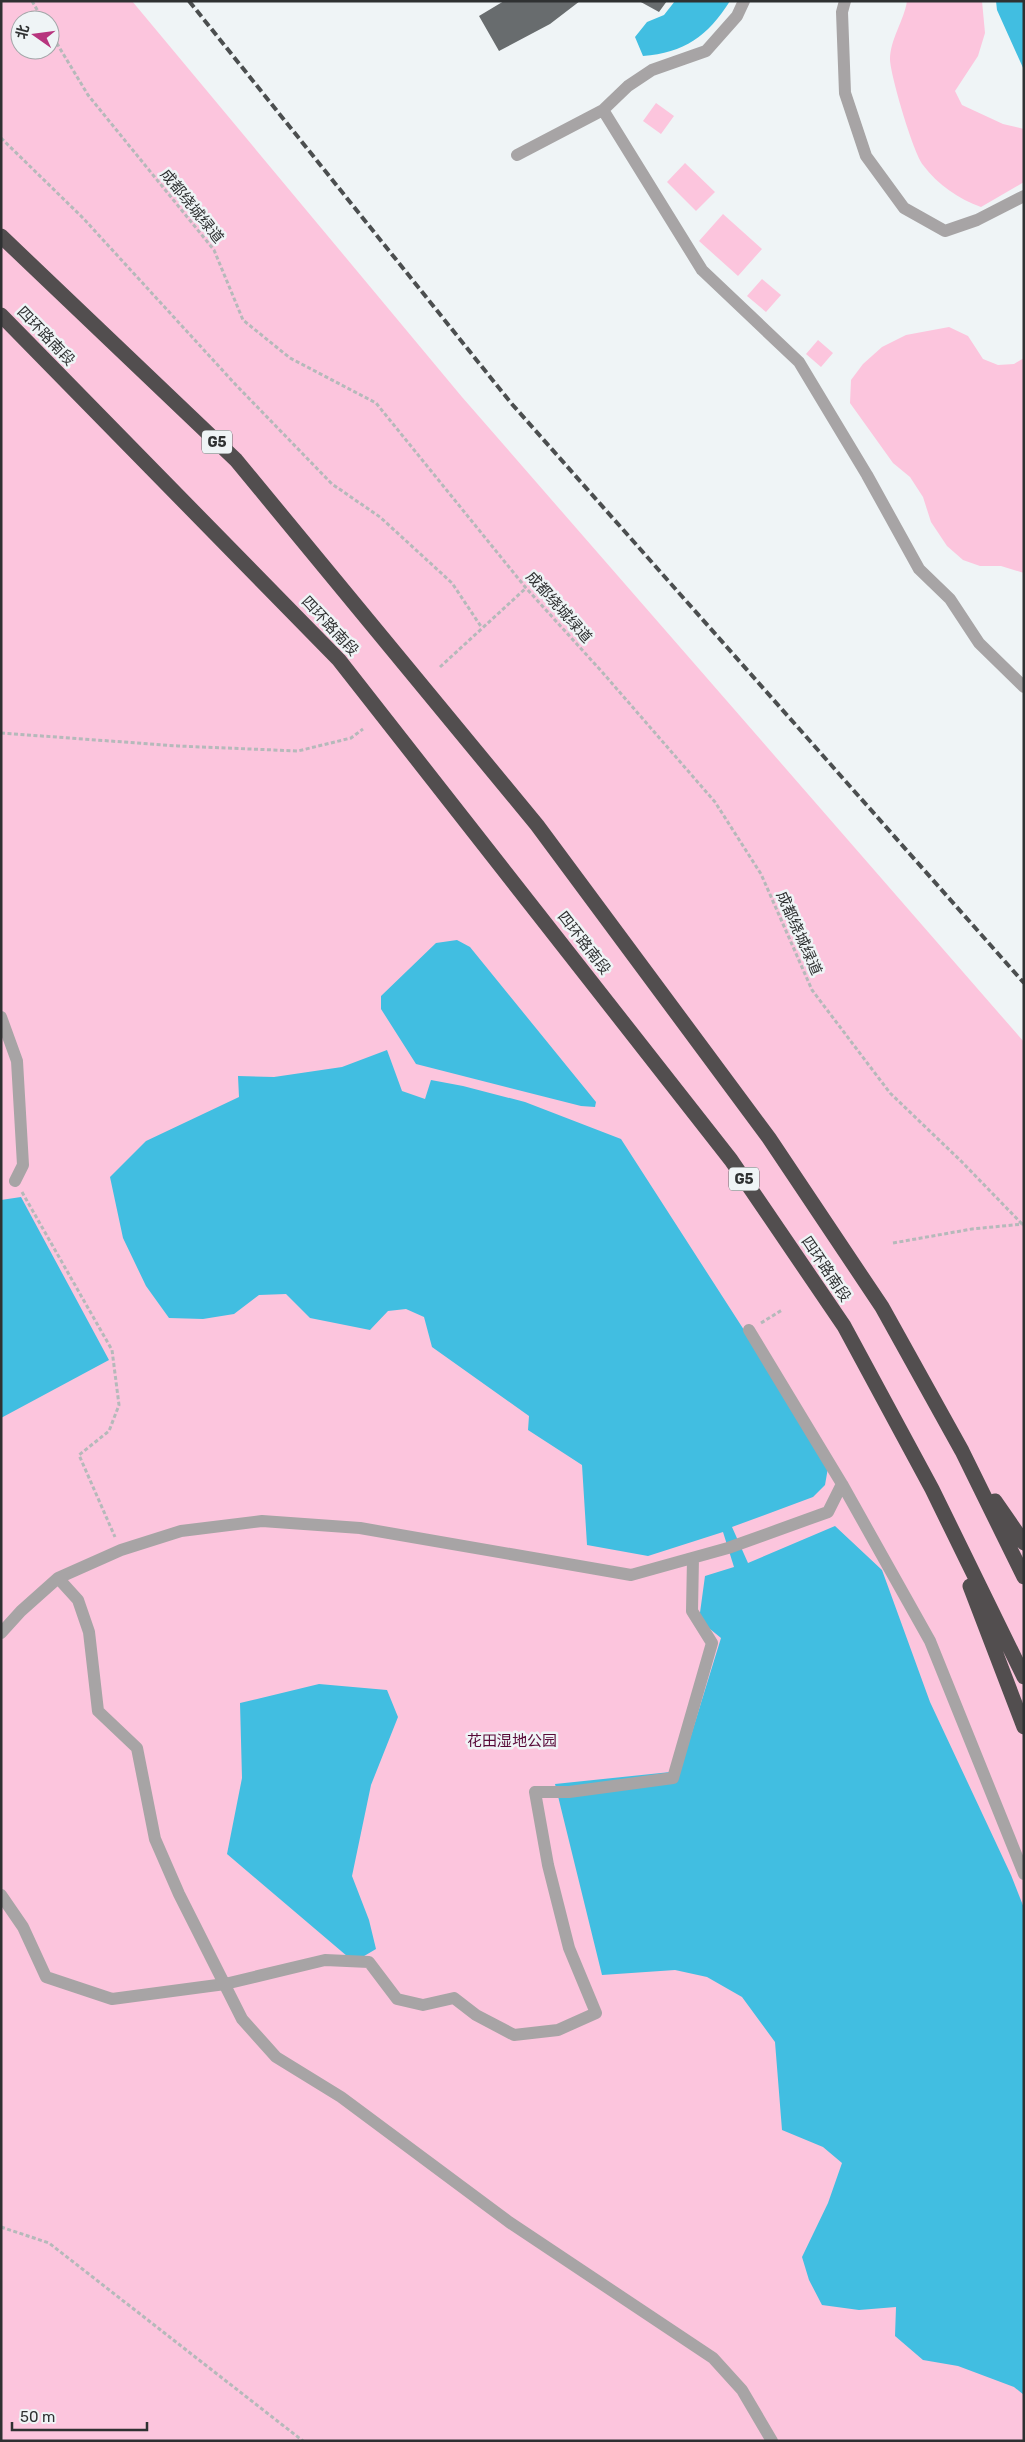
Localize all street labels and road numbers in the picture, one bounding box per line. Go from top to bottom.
street label: 成都绕城绿道 [157,165,227,247]
street label: 四环路南段 [13,303,79,369]
road number: G5 [202,431,232,454]
street label: 成都绕城绿道 [522,568,596,646]
street label: 四环路南段 [298,592,362,660]
street label: 成都绕城绿道 [772,888,826,978]
street label: 四环路南段 [554,908,614,978]
road number: G5 [729,1168,759,1190]
street label: 四环路南段 [798,1233,854,1305]

